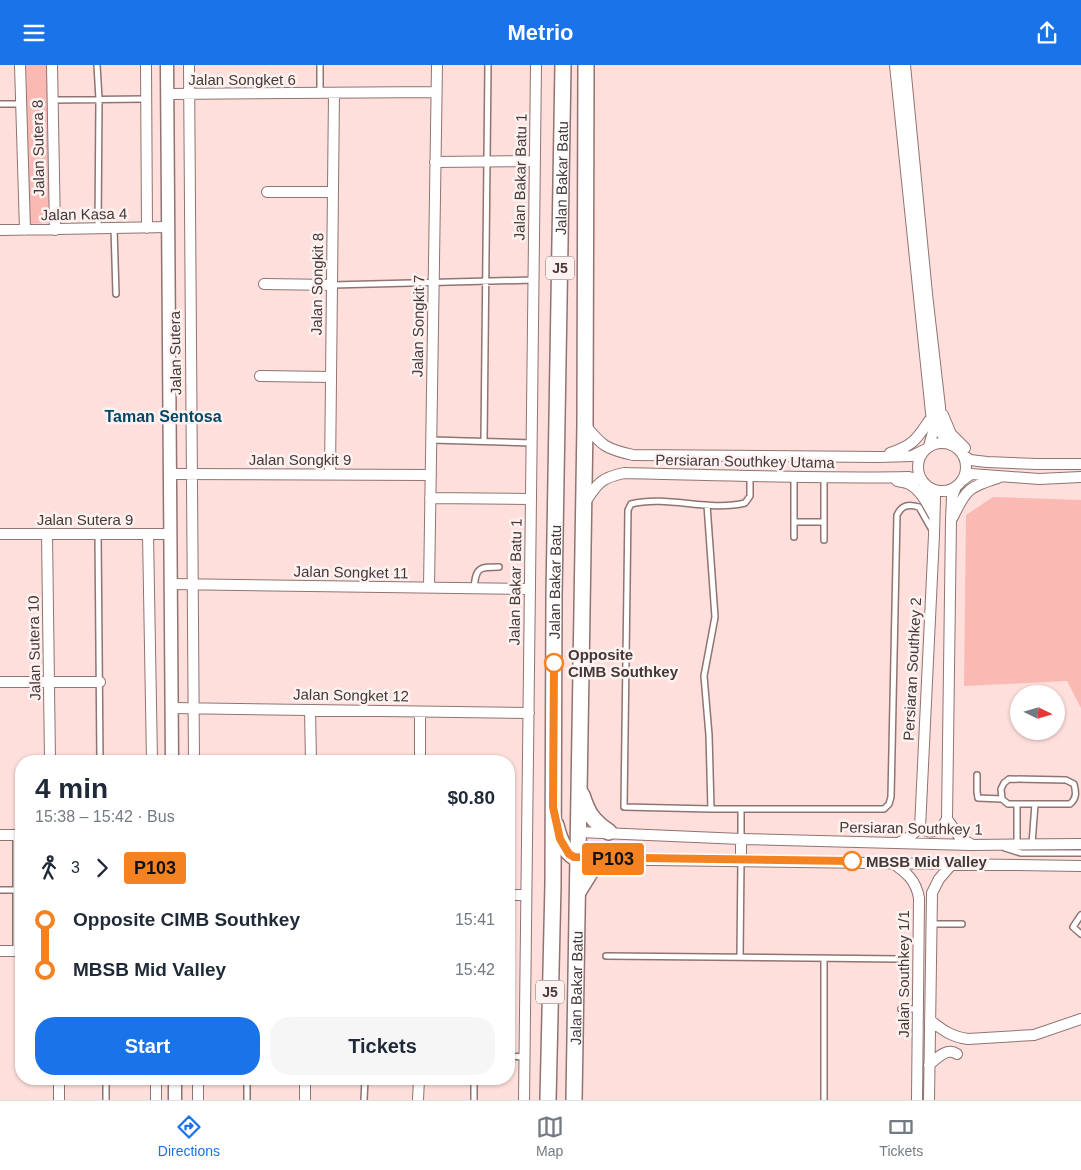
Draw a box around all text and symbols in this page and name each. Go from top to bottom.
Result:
icon: menu [20,19,48,47]
icon: share [1033,19,1061,47]
text: Metrio [508,20,574,45]
street label: Jalan Songket 6 [188,71,296,88]
street label: Jalan Sutera 8 [29,99,47,197]
street label: Jalan Bakar Batu 1 [510,113,530,241]
street label: Jalan Bakar Batu [552,121,571,235]
street label: Jalan Kasa 4 [40,205,128,223]
street label: Jalan Songkit 8 [308,233,326,335]
road number: J5 [546,257,574,279]
street label: Jalan Songkit 7 [409,275,427,377]
street label: Jalan Sutera [166,310,184,395]
district label: Taman Sentosa [104,408,222,425]
street label: Jalan Songkit 9 [249,451,351,468]
street label: Persiaran Southkey Utama [655,451,835,471]
street label: Jalan Sutera 9 [37,511,133,528]
street label: Jalan Bakar Batu 1 [505,518,525,646]
street label: Jalan Bakar Batu [545,525,564,639]
street label: Jalan Songket 11 [293,562,409,582]
street label: Jalan Sutera 10 [25,595,43,701]
street label: Persiaran Southkey 2 [900,597,924,741]
place label: Opposite CIMB Southkey [568,646,679,680]
marker: Opposite CIMB Southkey [544,653,564,673]
street label: Jalan Songket 12 [293,685,409,705]
north arrow [1010,685,1065,740]
map controls [1010,685,1065,740]
text: 4 min [35,773,108,804]
text: $0.80 [447,787,495,808]
text: 15:38 – 15:42 · Bus [35,808,175,825]
street label: Persiaran Southkey 1 [839,818,983,838]
line badge: P103 [578,843,648,875]
text: P103 [592,849,634,869]
marker: MBSB Mid Valley [842,851,862,871]
place label: MBSB Mid Valley [866,853,988,870]
icon: walk [35,854,63,882]
icon: forward [88,854,116,882]
text: P103 [134,858,176,878]
text: 3 [71,859,80,876]
text: Opposite CIMB Southkey [73,909,300,930]
street label: Jalan Southkey 1/1 [895,910,912,1038]
text: 15:41 [455,911,495,928]
street label: Jalan Bakar Batu [566,931,585,1045]
text: MBSB Mid Valley [73,959,226,980]
text: 15:42 [455,961,495,978]
road number: J5 [536,981,564,1004]
button: Start [35,1017,260,1075]
button: Tickets [270,1017,495,1075]
tab: Directions [158,1113,220,1159]
tab: Map [536,1113,564,1159]
tab: Tickets [879,1113,923,1159]

